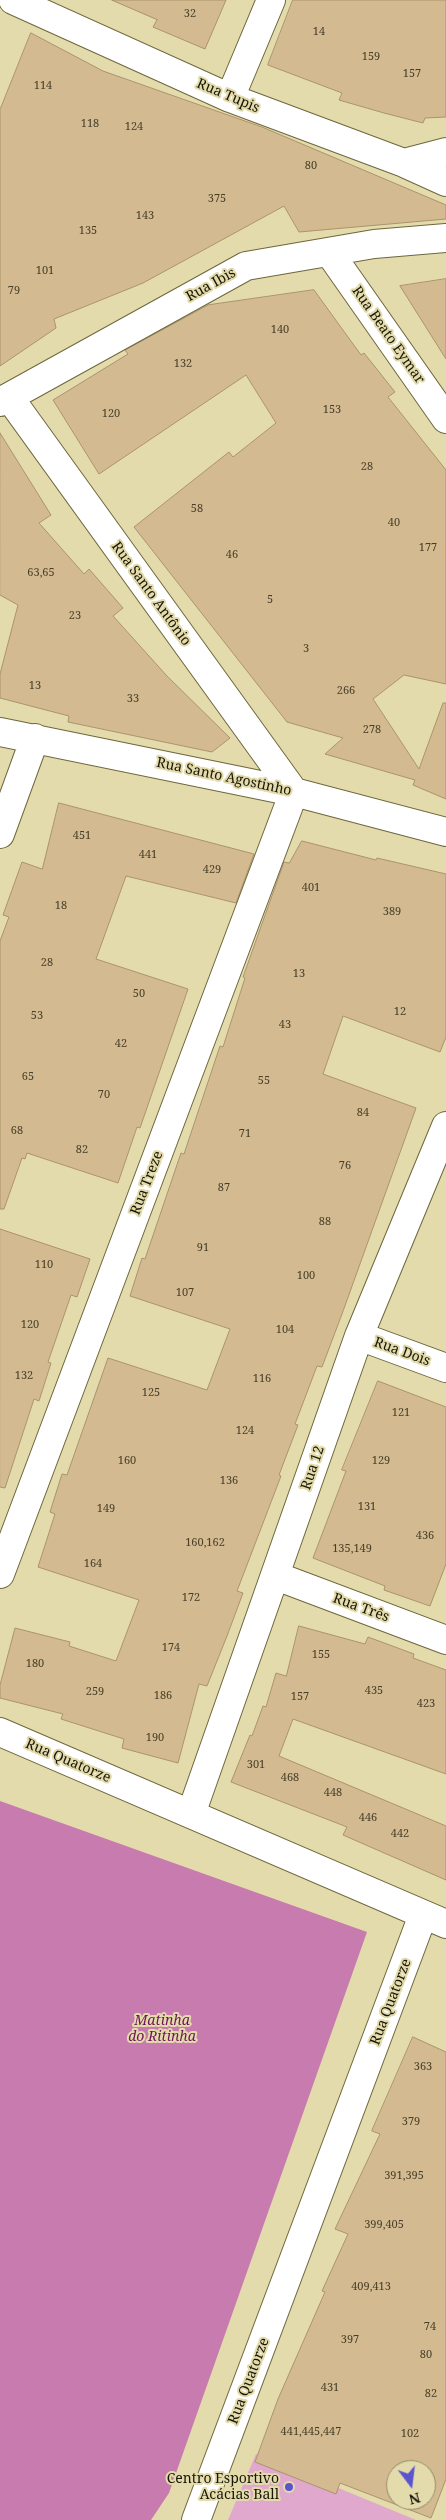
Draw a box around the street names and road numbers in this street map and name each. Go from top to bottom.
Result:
street label: Rua Tupis [194,75,262,117]
street label: Rua Ibis [183,265,239,305]
street label: Rua Beato Eymar [348,283,428,387]
street label: Rua Santo Antônio [108,539,194,649]
street label: Rua Santo Agostinho [155,754,293,800]
street label: Rua Treze [127,1149,167,1217]
street label: Rua Dois [372,1334,432,1370]
street label: Rua 12 [298,1444,328,1492]
street label: Rua Três [331,1590,391,1626]
street label: Rua Quatorze [23,1735,113,1787]
street label: Rua Quatorze [367,1957,415,2047]
street label: Rua Quatorze [225,2336,273,2426]

